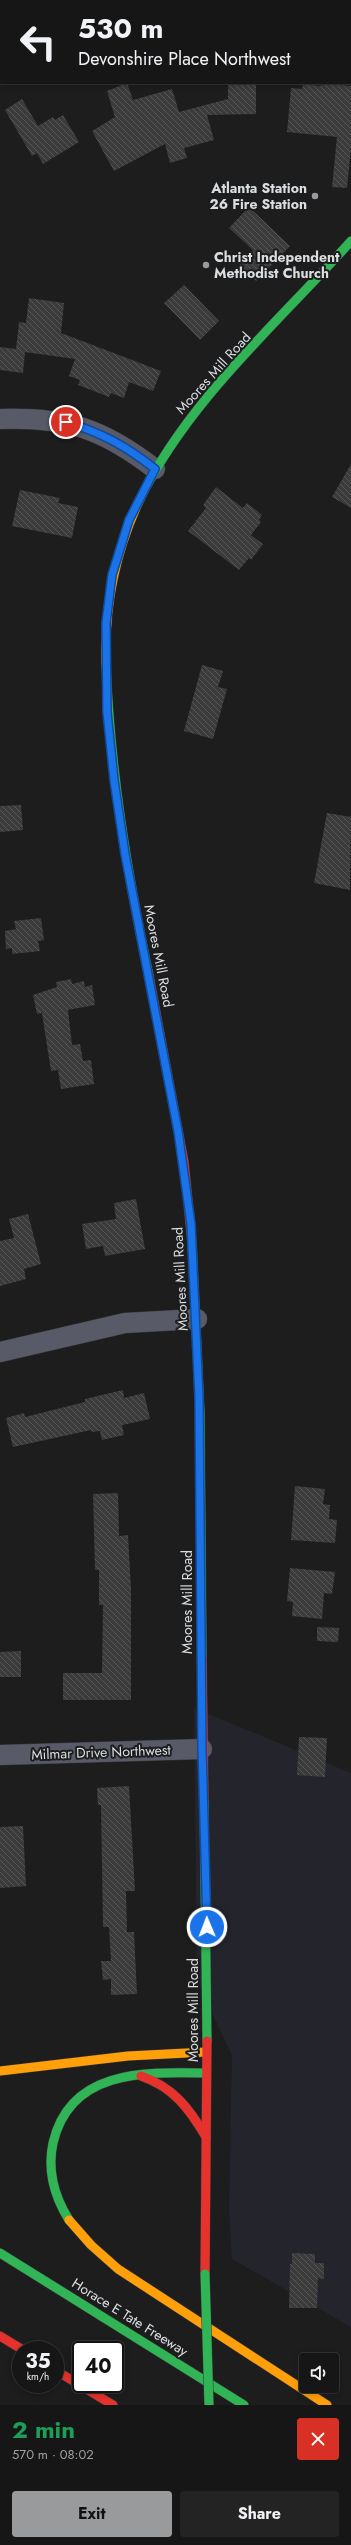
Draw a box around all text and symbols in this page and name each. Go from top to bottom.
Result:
text: 530 m [78,8,163,49]
icon: left [12,16,64,68]
text: Devonshire Place Northwest [78,46,291,72]
place label: Atlanta Station 26 Fire Station [210,178,307,214]
marker: Atlanta Station 26 Fire Station [310,191,320,201]
place label: Christ Independent Methodist Church [214,247,340,283]
marker: Christ Independent Methodist Church [201,260,211,270]
street label: Moores Mill Road [171,328,255,418]
pin [49,405,83,439]
icon: arrive [55,411,77,433]
street label: Moores Mill Road [139,903,179,1009]
street label: Moores Mill Road [167,1227,193,1331]
street label: Moores Mill Road [177,1550,197,1654]
street label: Milmar Drive Northwest [31,1740,172,1764]
position arrow [186,1906,228,1948]
street label: Moores Mill Road [183,1958,203,2062]
street label: Horace E Tate Freeway [68,2273,193,2361]
speed limit sign: 40 [72,2341,124,2393]
text: 35 [25,2347,51,2376]
map controls [299,2353,339,2393]
button: sound [299,2353,339,2393]
text: km/h [27,2369,49,2384]
text: 2 min [12,2412,75,2447]
button: close [297,2418,339,2460]
text: 570 m · 08:02 [12,2445,94,2464]
button: Exit [12,2491,172,2537]
button: Share [180,2491,339,2537]

